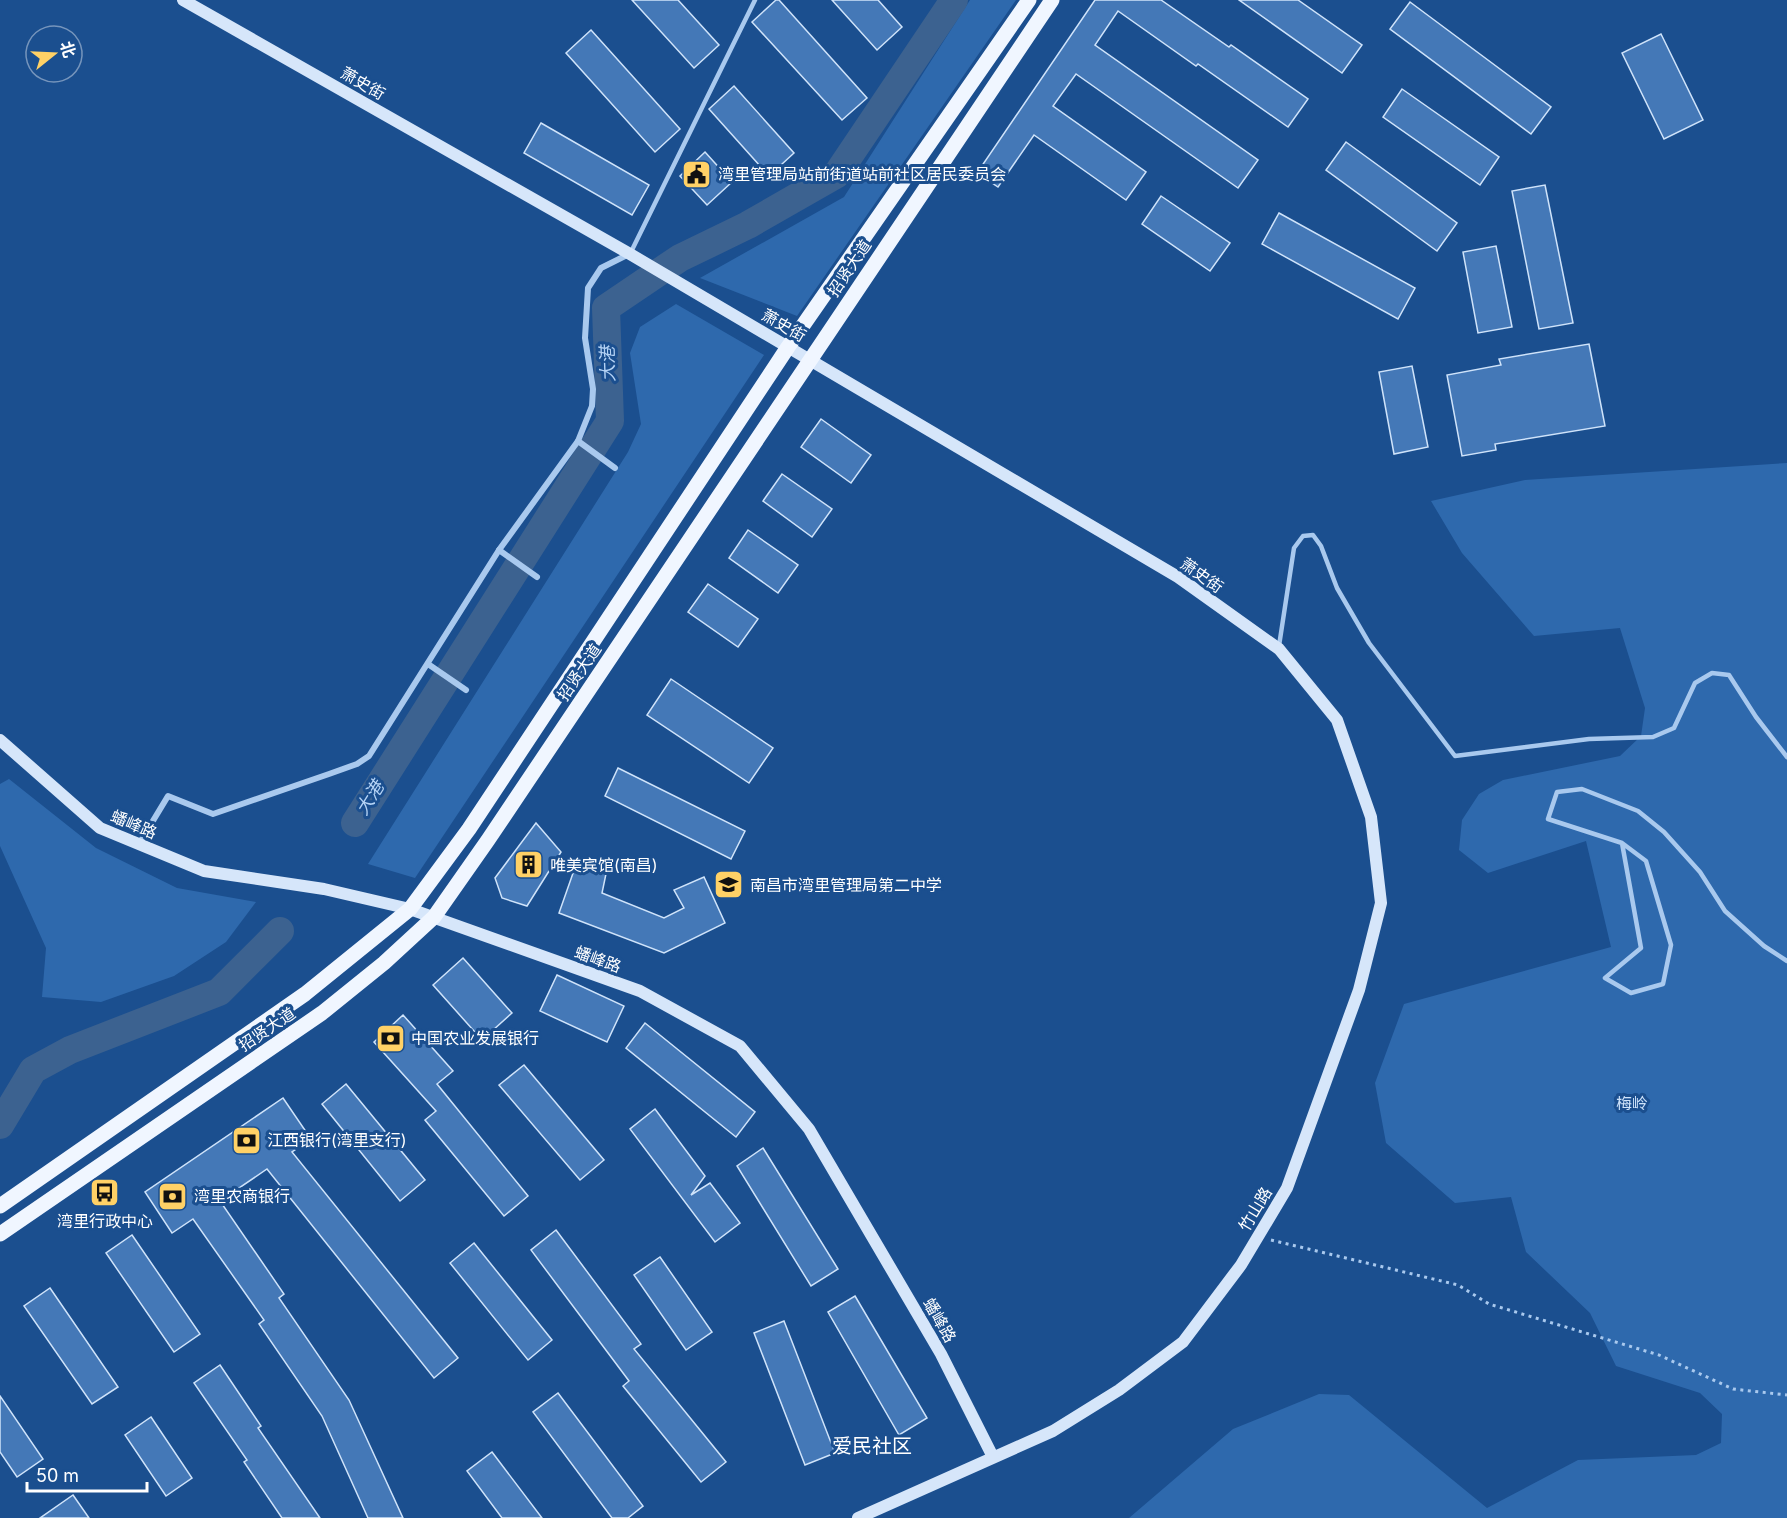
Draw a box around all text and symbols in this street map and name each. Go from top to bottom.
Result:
north arrow [24,24,84,84]
text: 北 [56,39,80,60]
street label: 萧史街 [337,62,389,104]
public building icon: 湾里管理局站前街道站前社区居民委员会 [681,158,713,190]
place label: 湾里管理局站前街道站前社区居民委员会 [718,164,1006,184]
street label: 招贤大道 [823,236,875,300]
street label: 萧史街 [758,304,810,346]
water label: 大港 [596,343,619,382]
street label: 萧史街 [1177,553,1227,597]
street label: 招贤大道 [553,640,605,704]
water label: 大港 [351,774,390,819]
street label: 蟠峰路 [108,805,160,843]
building icon: 唯美宾馆(南昌) [513,849,545,881]
place label: 唯美宾馆(南昌) [550,855,658,875]
school or university icon: 南昌市湾里管理局第二中学 [713,869,745,901]
place label: 南昌市湾里管理局第二中学 [750,875,942,895]
street label: 蟠峰路 [572,941,624,977]
street label: 招贤大道 [235,1003,299,1055]
bank icon: 中国农业发展银行 [374,1022,406,1054]
place label: 中国农业发展银行 [411,1028,539,1048]
park label: 梅岭 [1616,1093,1648,1113]
bank icon: 江西银行(湾里支行) [230,1124,262,1156]
place label: 江西银行(湾里支行) [267,1130,407,1150]
bus stop icon: 湾里行政中心 [89,1177,121,1209]
bank icon: 湾里农商银行 [157,1180,189,1212]
street label: 竹山路 [1234,1183,1276,1235]
place label: 湾里农商银行 [194,1186,290,1206]
place label: 湾里行政中心 [57,1211,153,1231]
street label: 蟠峰路 [919,1294,961,1346]
district label: 爱民社区 [832,1434,912,1458]
scale bar [27,1455,147,1493]
text: 50 m [36,1465,79,1486]

